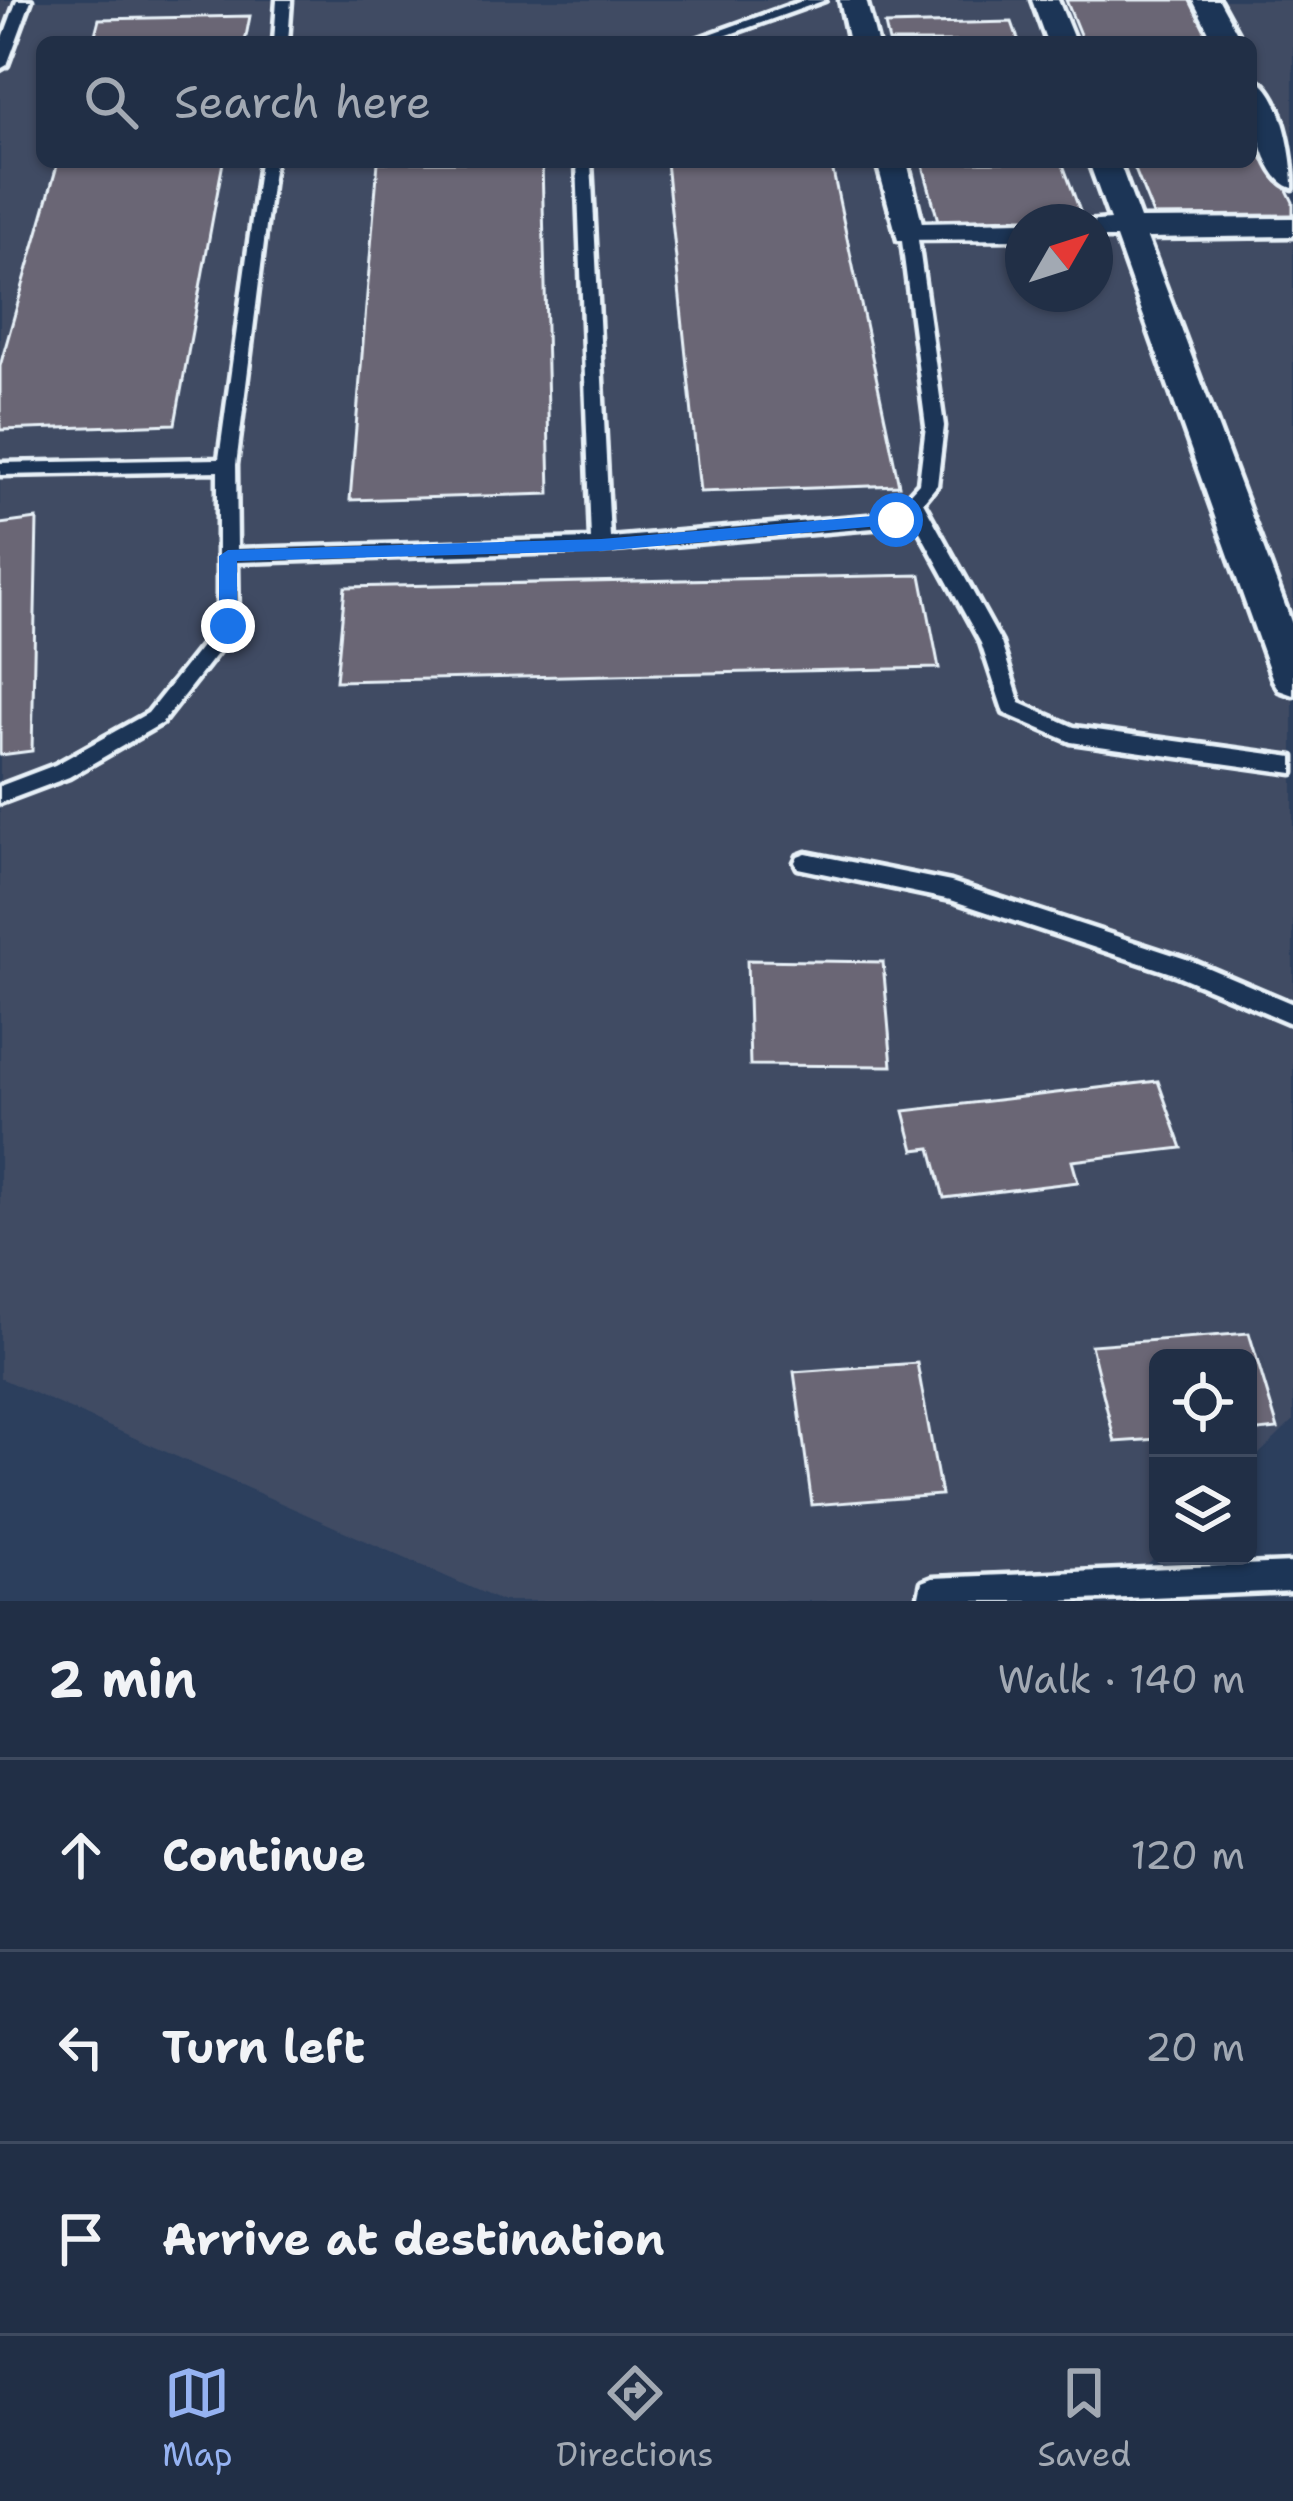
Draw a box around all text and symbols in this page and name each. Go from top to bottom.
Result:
search box [36,36,1257,168]
icon: search [78,69,144,135]
text: Search here [174,72,431,132]
north arrow [1005,204,1113,312]
route start [869,493,923,547]
route end [201,599,255,653]
map controls [1149,1349,1257,1565]
button: locate [1149,1349,1257,1457]
button: layers [1149,1457,1257,1565]
text: 2 min [48,1645,197,1713]
text: Walk · 140 m [997,1653,1245,1705]
icon: ahead [48,1822,114,1888]
text: Continue [162,1825,366,1885]
text: 120 m [1130,1829,1245,1881]
icon: left [48,2014,114,2080]
text: Turn left [162,2017,365,2077]
text: 20 m [1145,2021,1245,2073]
icon: arrive [48,2206,114,2272]
text: Arrive at destination [162,2209,665,2269]
tab: Map [162,2360,233,2477]
tab: Directions [556,2360,714,2477]
tab: Saved [1037,2360,1131,2477]

